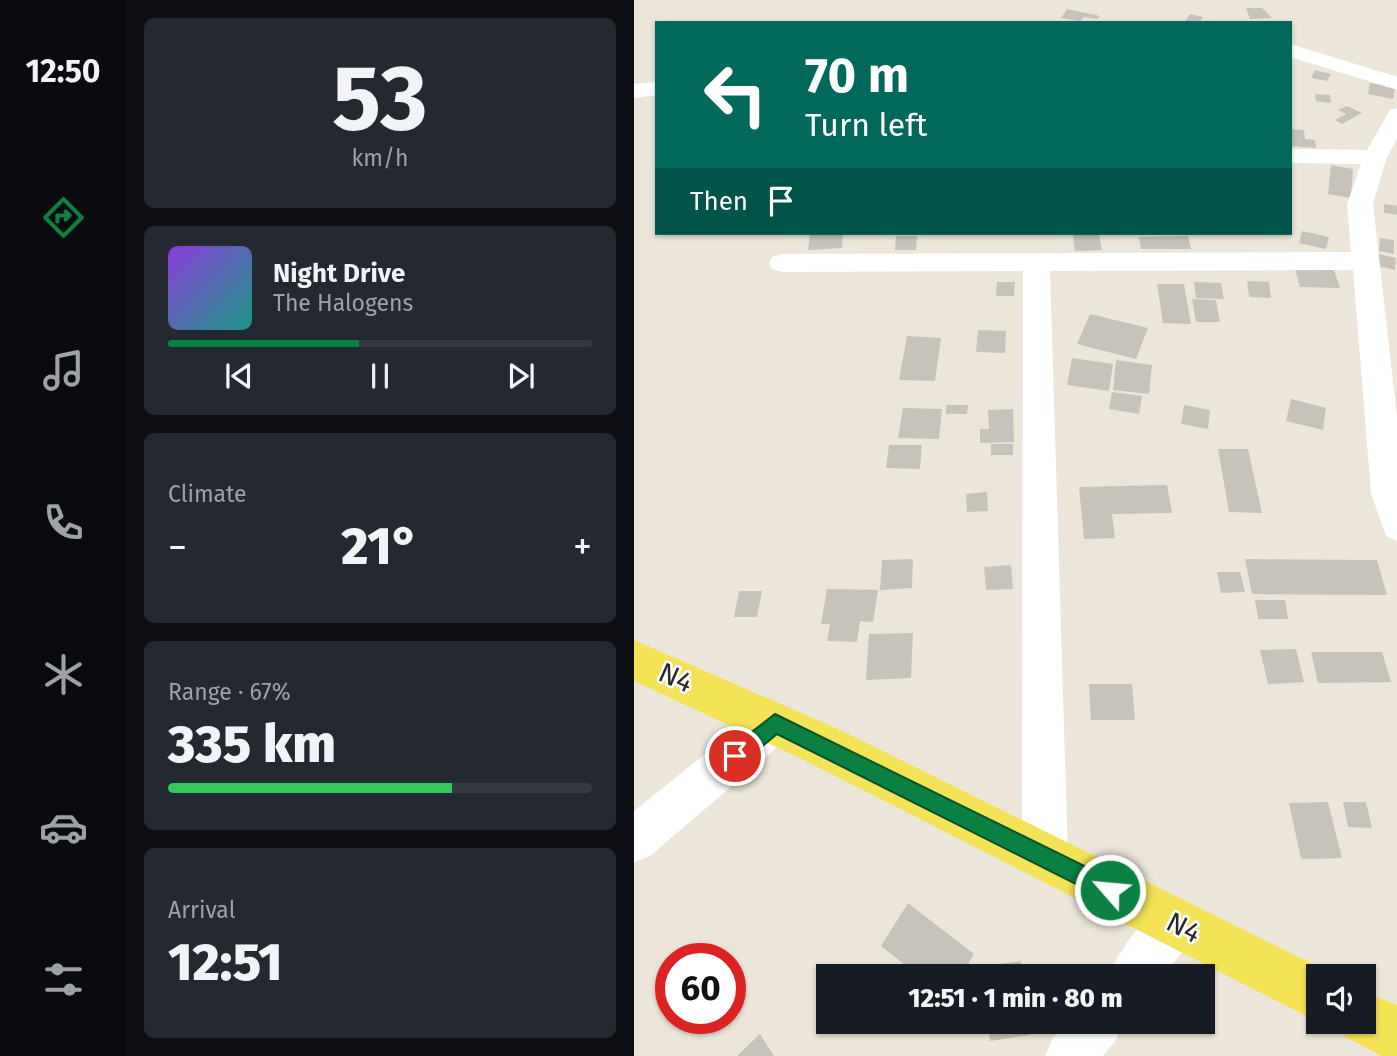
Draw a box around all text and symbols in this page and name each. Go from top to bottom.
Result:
text: 53 [332,44,428,153]
text: 70 m [805,46,909,105]
icon: left [690,49,781,140]
text: 12:50 [25,52,101,90]
text: Turn left [805,106,927,144]
text: km/h [352,144,408,172]
icon: arrive [762,182,800,220]
text: Then [690,186,748,217]
icon: directions [39,193,88,242]
text: Night Drive [273,258,405,289]
text: The Halogens [273,289,413,317]
icon: music [39,346,88,395]
icon: previous [220,357,258,395]
icon: pause [361,357,399,395]
icon: next [502,357,540,395]
text: Climate [168,480,247,508]
icon: phone [39,498,88,547]
text: 21° [341,515,419,578]
text: − [168,524,187,570]
text: + [573,524,592,570]
icon: climate [39,650,88,699]
street label: N4 [654,655,698,699]
text: Range · 67% [168,678,291,706]
text: 335 km [168,713,336,776]
pin [705,726,765,786]
icon: arrive [716,737,754,775]
icon: car [39,803,88,852]
position arrow [1073,853,1147,927]
text: Arrival [168,896,235,924]
street label: N4 [1161,905,1207,950]
text: 12:51 [168,931,283,994]
speed limit sign: 60 [655,943,746,1034]
icon: filters [39,955,88,1004]
map controls [1306,964,1376,1034]
button: sound [1306,964,1376,1034]
text: 12:51 · 1 min · 80 m [908,983,1123,1014]

